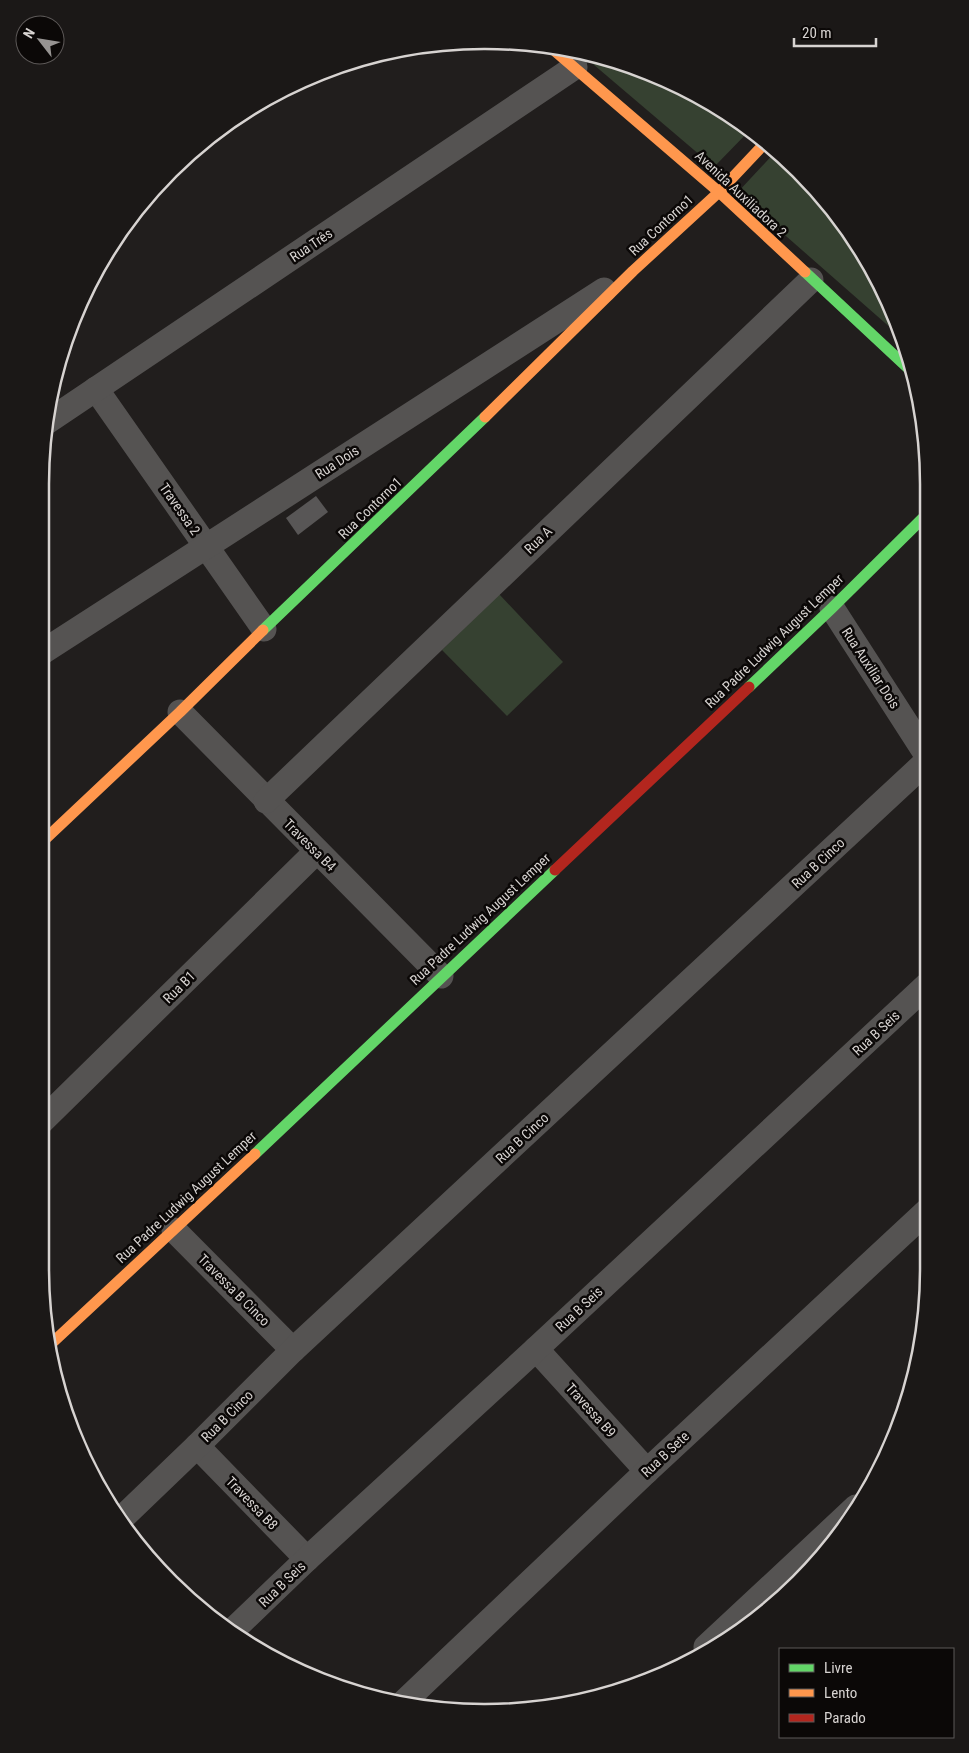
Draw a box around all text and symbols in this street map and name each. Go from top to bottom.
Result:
north arrow [15,15,65,65]
scale bar [794,15,876,47]
text: 20 m [802,24,832,42]
text: N [20,26,38,41]
street label: Avenida Auxiliadora 2 [692,148,790,241]
street label: Rua Contorno1 [626,191,696,259]
street label: Rua Três [287,225,335,265]
street label: Rua Dois [312,442,362,482]
street label: Rua Contorno1 [335,474,405,542]
street label: Travessa 2 [156,480,204,538]
street label: Rua A [521,523,555,557]
street label: Rua Padre Ludwig August Lemper [702,571,846,711]
street label: Rua Auxiliar Dois [839,624,903,712]
street label: Travessa B4 [281,816,339,874]
street label: Rua B Cinco [788,835,848,891]
street label: Rua Padre Ludwig August Lemper [407,850,553,988]
street label: Rua B1 [160,968,198,1006]
street label: Rua B Seis [849,1007,903,1059]
street label: Rua B Cinco [492,1110,552,1166]
street label: Rua Padre Ludwig August Lemper [113,1128,259,1266]
street label: Travessa B Cinco [195,1251,273,1329]
street label: Rua B Seis [552,1283,606,1335]
street label: Travessa B9 [563,1380,619,1440]
street label: Rua B Cinco [198,1387,256,1445]
street label: Rua B Sete [638,1428,693,1480]
street label: Travessa B8 [223,1473,281,1533]
street label: Rua B Seis [255,1558,309,1610]
legend [779,1648,954,1738]
text: Livre [824,1659,852,1677]
text: Lento [824,1684,857,1702]
text: Parado [824,1709,866,1727]

